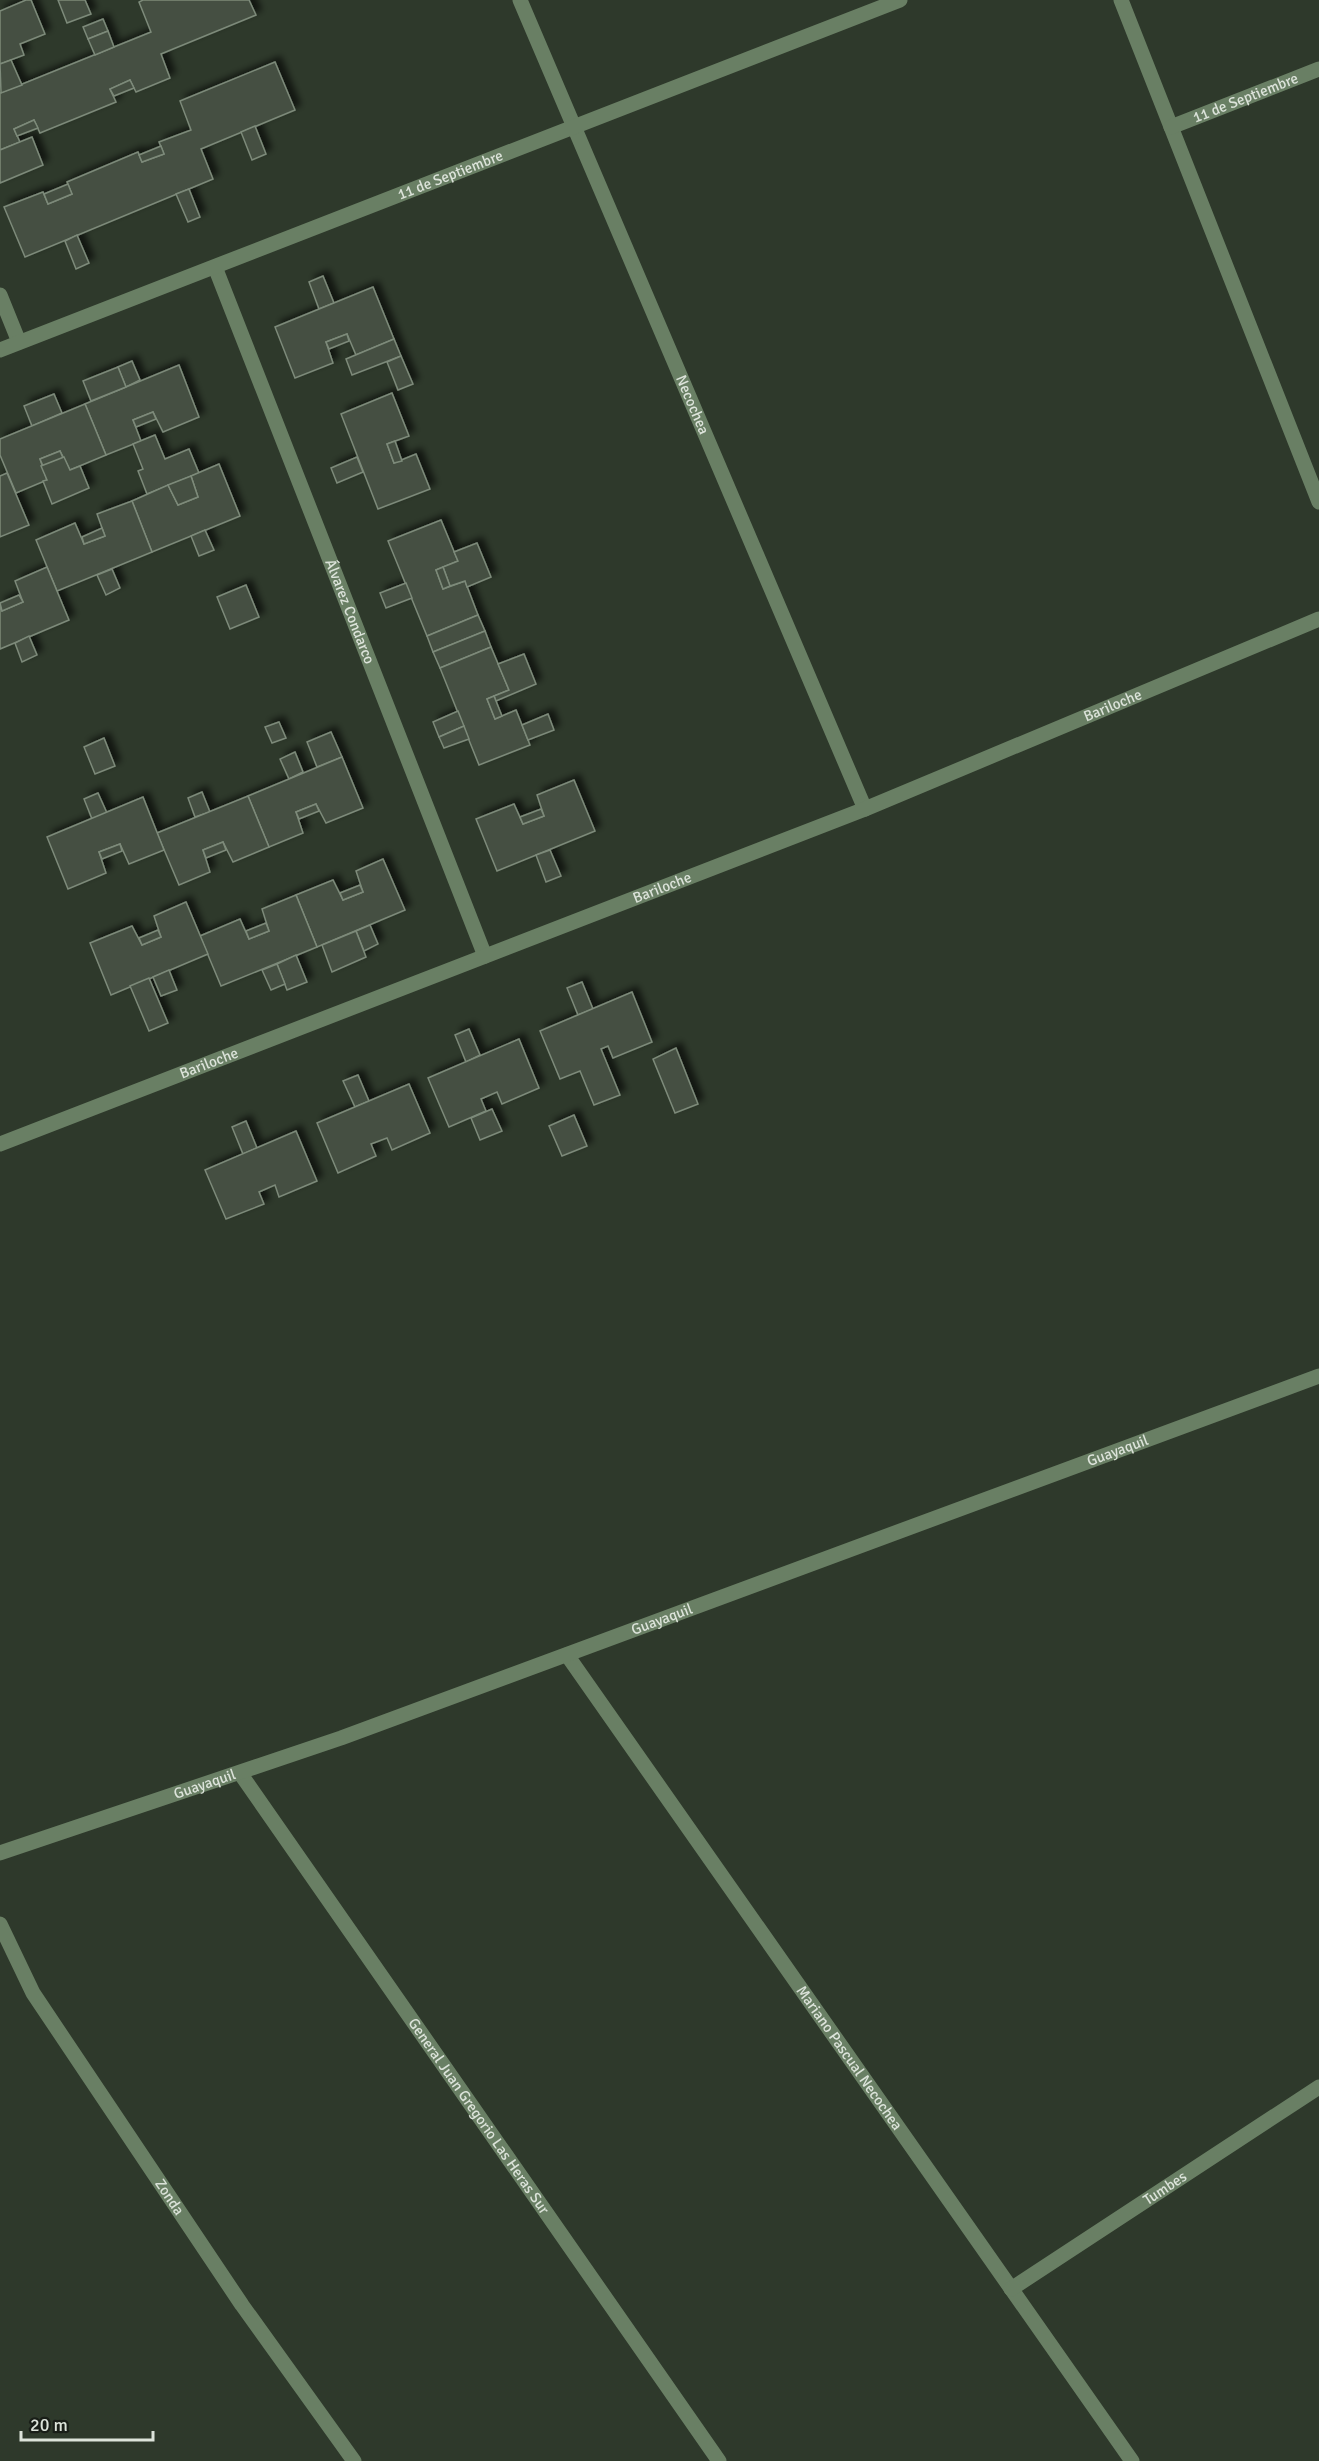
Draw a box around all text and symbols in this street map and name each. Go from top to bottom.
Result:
street label: 11 de Septiembre [1190,69,1301,127]
street label: 11 de Septiembre [395,146,505,204]
street label: Necochea [672,372,713,437]
street label: Álvarez Condarco [321,556,379,667]
street label: Bariloche [1081,685,1144,726]
street label: Bariloche [630,868,694,907]
street label: Bariloche [177,1044,241,1083]
street label: Guayaquil [1084,1431,1151,1470]
street label: Guayaquil [629,1600,695,1639]
street label: Guayaquil [171,1765,238,1803]
street label: Mariano Pascual Necochea [793,1982,906,2134]
street label: General Juan Gregorio Las Heras Sur [404,2015,554,2218]
street label: Tumbes [1140,2167,1190,2209]
street label: Zonda [151,2176,188,2218]
scale bar [21,2404,153,2442]
text: 20 m [30,2414,68,2436]

